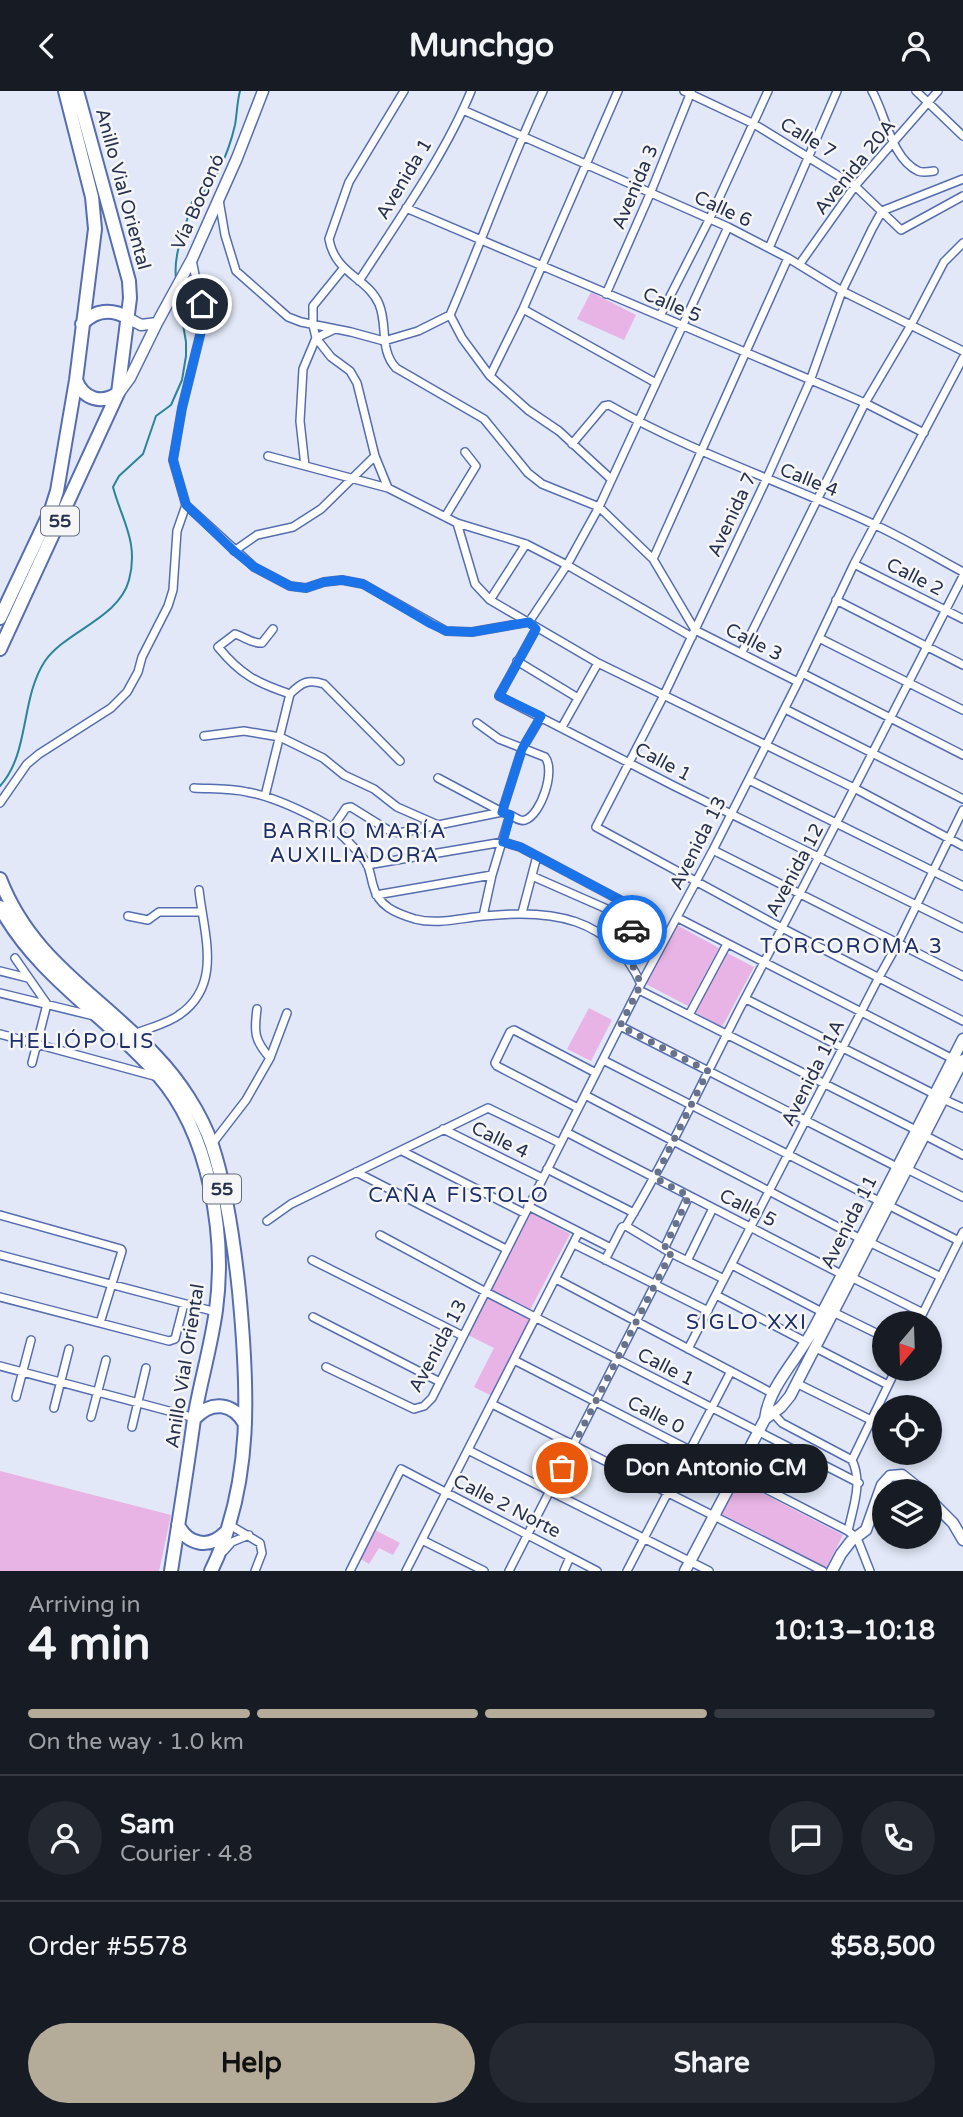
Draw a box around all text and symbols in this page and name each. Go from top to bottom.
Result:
icon: back [28,27,66,65]
text: Munchgo [409,27,554,65]
icon: person [897,27,935,65]
street label: Anillo Vial Oriental [91,106,155,272]
street label: Calle 7 [776,113,840,163]
street label: Avenida 20A [810,115,900,219]
street label: Avenida 1 [371,135,437,223]
street label: Avenida 3 [607,141,663,233]
street label: Vía Boconó [167,151,229,253]
street label: Calle 6 [691,186,755,232]
pin [172,274,232,334]
street label: Calle 5 [640,283,704,327]
icon: home [183,285,221,323]
street label: Calle 4 [777,458,841,502]
street label: Avenida 7 [703,470,761,560]
road number: 55 [41,507,79,535]
street label: Calle 2 [883,553,947,601]
street label: Calle 3 [722,618,786,666]
street label: Calle 1 [631,738,695,786]
street label: Avenida 13 [665,793,731,893]
district label: BARRIO MARÍA AUXILIADORA [262,819,448,868]
street label: Avenida 12 [761,820,829,920]
courier [597,895,667,965]
icon: car [613,911,651,949]
district label: TORCOROMA 3 [760,934,944,959]
street label: Avenida 11A [777,1016,849,1130]
district label: HELIÓPOLIS [9,1029,155,1054]
street label: Calle 4 [468,1117,532,1163]
street label: Avenida 11 [816,1172,882,1272]
road number: 55 [203,1175,241,1203]
district label: CAÑA FISTOLO [368,1183,550,1208]
street label: Calle 5 [716,1184,780,1232]
street label: Anillo Vial Oriental [161,1282,209,1450]
street label: Avenida 13 [404,1296,472,1396]
district label: SIGLO XXI [686,1310,808,1335]
north arrow [872,1311,942,1381]
map controls [872,1311,942,1549]
street label: Calle 1 [634,1343,698,1391]
street label: Calle 0 [624,1391,688,1439]
button: locate [872,1395,942,1465]
pin [532,1438,592,1498]
callout: Don Antonio CM [604,1443,828,1493]
icon: bag [543,1449,581,1487]
text: Don Antonio CM [625,1454,807,1482]
street label: Calle 2 Norte [450,1469,564,1543]
button: layers [872,1479,942,1549]
text: Arriving in [28,1591,141,1619]
text: 10:13–10:18 [773,1615,935,1646]
text: 4 min [28,1617,151,1672]
text: On the way · 1.0 km [28,1728,244,1756]
button: person [28,1801,102,1875]
button: chat [769,1801,843,1875]
button: phone [861,1801,935,1875]
text: Sam [120,1809,175,1840]
text: Courier · 4.8 [120,1840,253,1868]
text: Order #5578 [28,1931,188,1962]
text: $58,500 [831,1931,935,1962]
button: Help [28,2023,475,2103]
button: Share [489,2023,935,2103]

